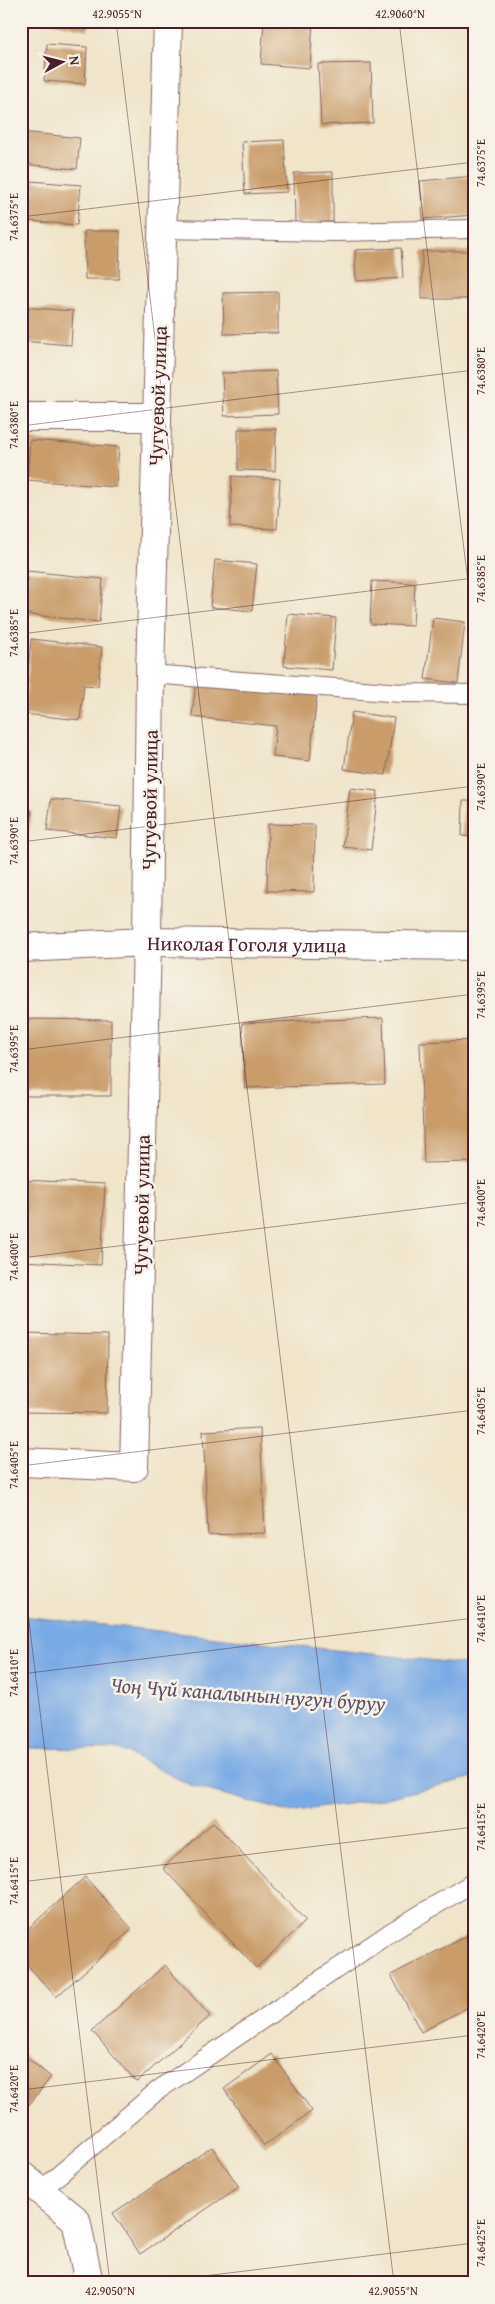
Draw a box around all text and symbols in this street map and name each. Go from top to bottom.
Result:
text: 42.9055°N [92,5,142,22]
text: 42.9060°N [375,5,425,22]
north arrow [38,38,88,88]
text: N [64,55,85,67]
text: 74.6375°E [472,139,489,187]
text: 74.6375°E [5,193,22,241]
street label: Чугуевой улица [140,325,174,467]
text: 74.6380°E [472,347,489,395]
text: 74.6380°E [5,401,22,449]
text: 74.6385°E [472,555,489,603]
text: 74.6385°E [5,609,22,657]
street label: Чугуевой улица [133,729,165,871]
text: 74.6390°E [472,763,489,811]
text: 74.6390°E [5,817,22,865]
street label: Николая Гоголя улица [147,928,347,959]
text: 74.6395°E [472,971,489,1019]
text: 74.6395°E [5,1025,22,1073]
street label: Чугуевой улица [125,1134,157,1276]
text: 74.6400°E [472,1179,489,1227]
text: 74.6400°E [5,1233,22,1281]
text: 74.6405°E [472,1387,489,1435]
text: 74.6405°E [5,1441,22,1489]
text: 74.6410°E [472,1595,489,1643]
text: 74.6410°E [5,1649,22,1697]
water label: Чоң Чүй каналынын нугун буруу [109,1669,387,1719]
text: 74.6415°E [472,1803,489,1851]
text: 74.6415°E [5,1857,22,1905]
text: 74.6420°E [472,2011,489,2059]
text: 74.6420°E [5,2065,22,2113]
text: 74.6425°E [472,2219,489,2267]
text: 42.9050°N [85,2282,135,2299]
text: 42.9055°N [368,2282,418,2299]

